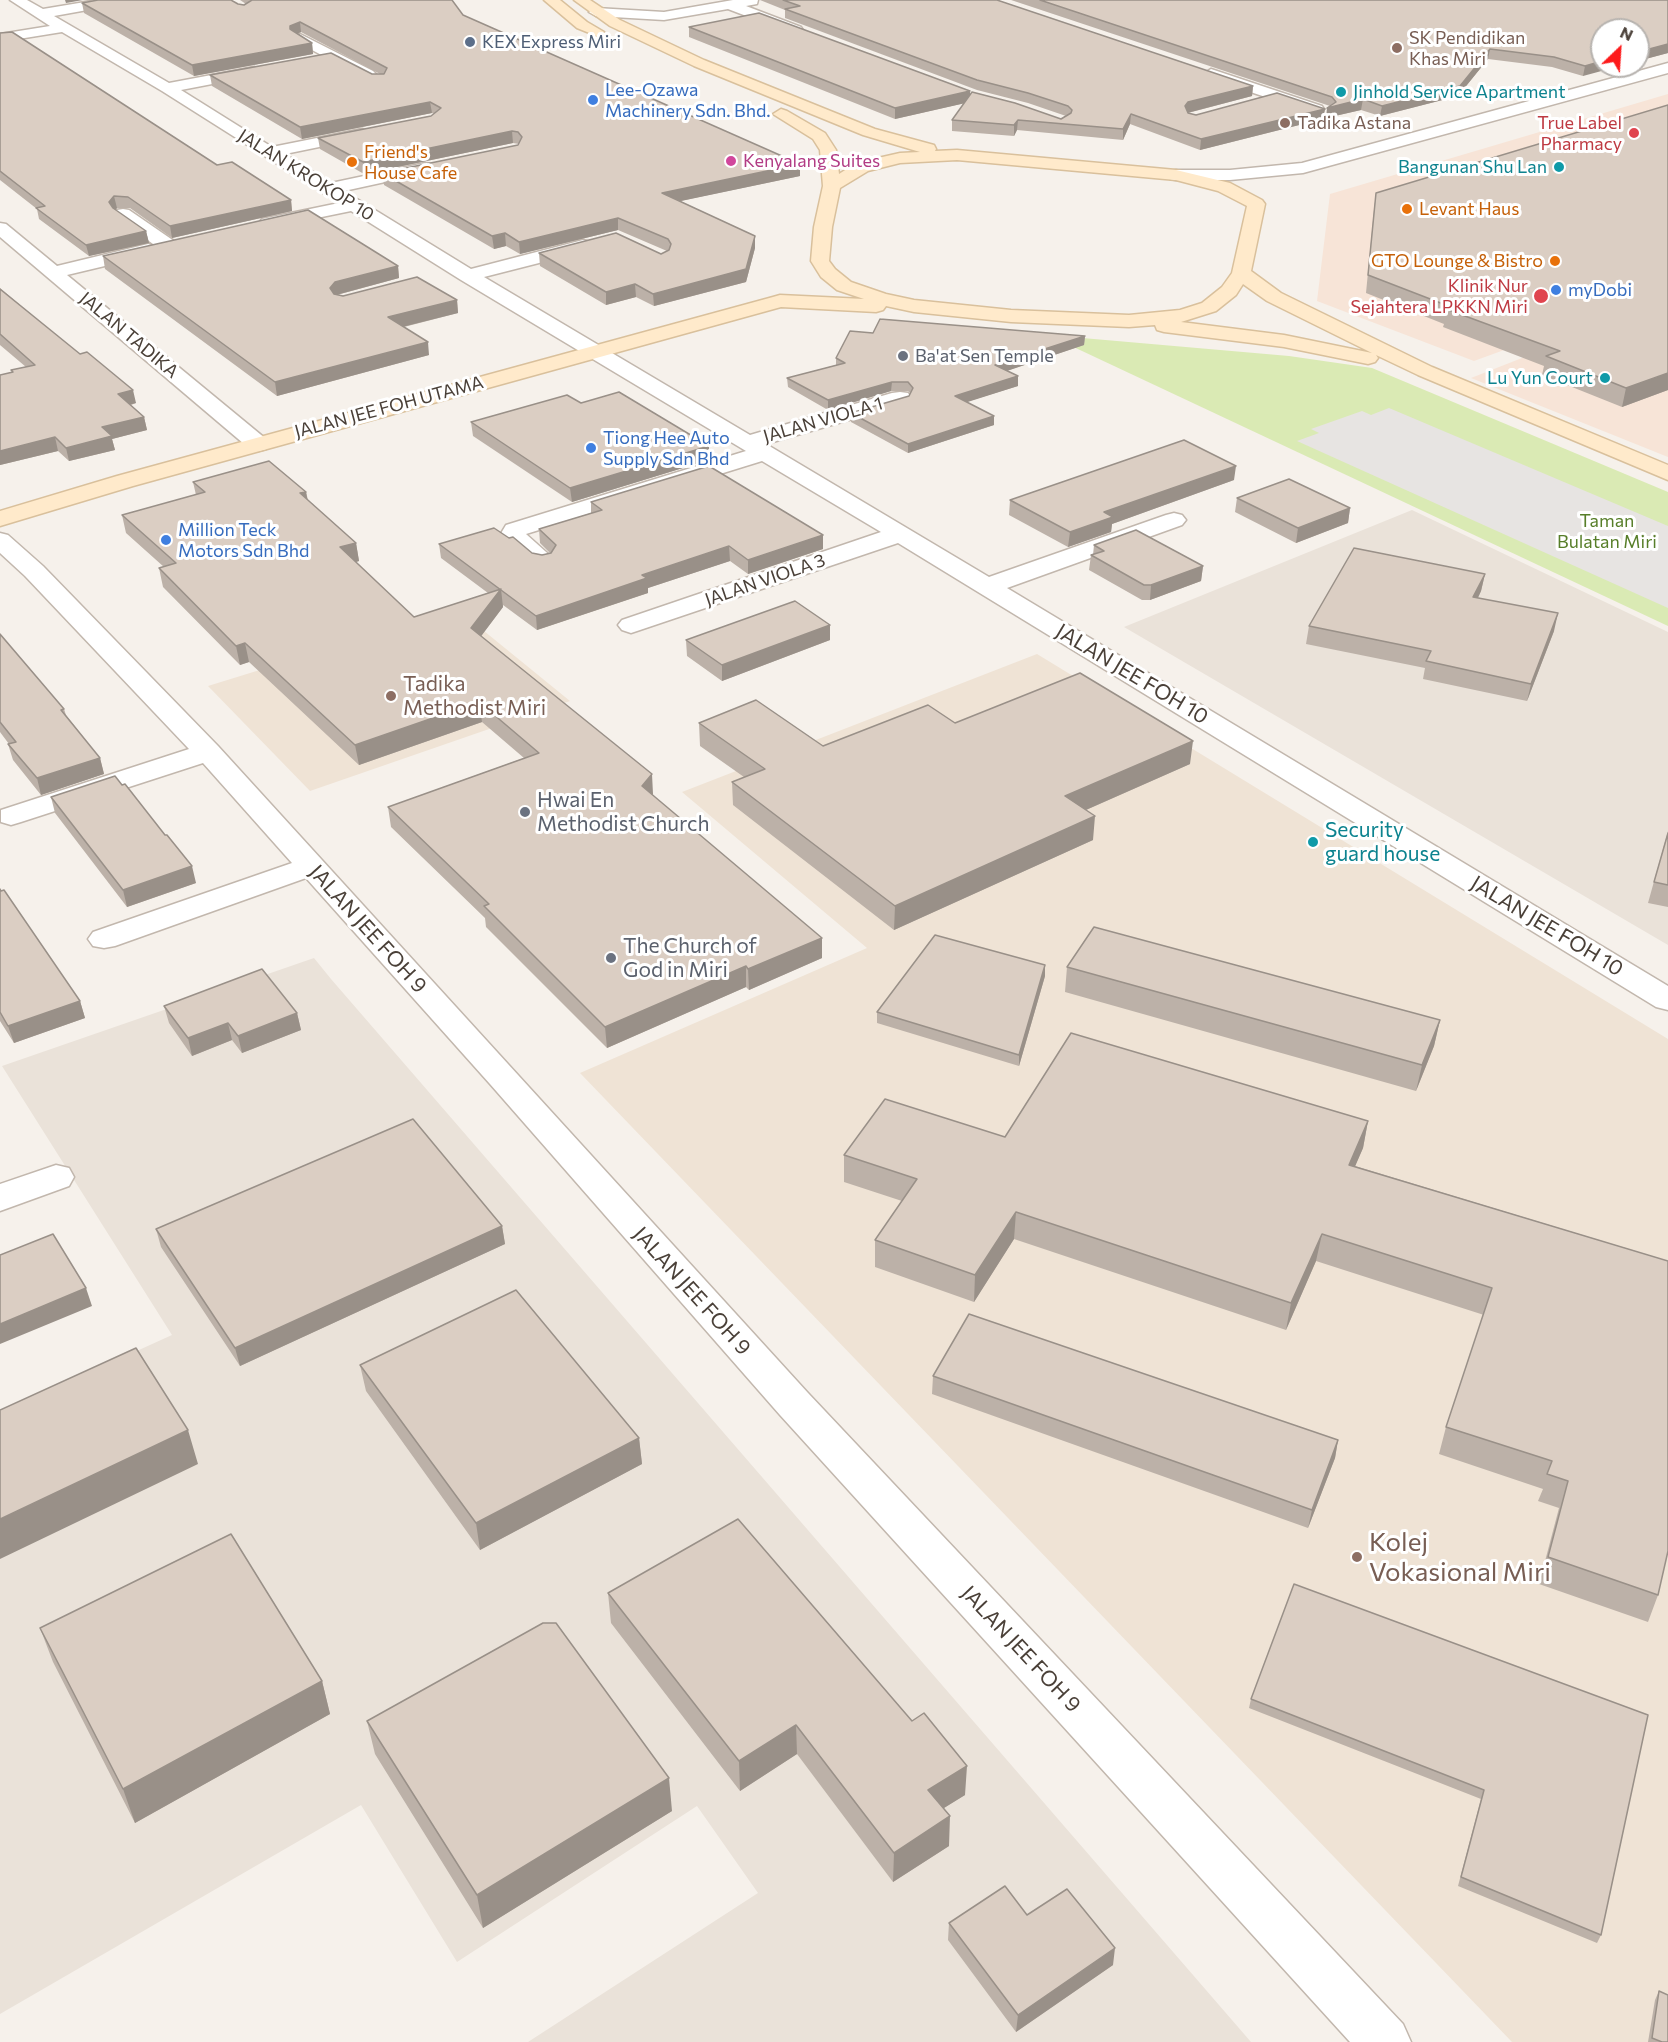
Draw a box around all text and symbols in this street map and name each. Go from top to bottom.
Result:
north arrow [1590,18,1650,78]
text: N [1618,22,1636,44]
place label: SK Pendidikan Khas Miri [1409,27,1525,70]
place label: KEX Express Miri [482,31,621,53]
marker: KEX Express Miri [463,35,477,49]
marker: SK Pendidikan Khas Miri [1390,41,1404,55]
place label: Lee-Ozawa Machinery Sdn. Bhd. [605,79,771,122]
place label: Jinhold Service Apartment [1353,81,1566,103]
marker: Jinhold Service Apartment [1334,85,1348,99]
marker: Lee-Ozawa Machinery Sdn. Bhd. [586,93,600,107]
place label: Tadika Astana [1297,112,1411,134]
place label: True Label Pharmacy [1537,112,1622,154]
marker: Tadika Astana [1278,116,1292,130]
street label: JALAN KROKOP 10 [234,124,378,226]
marker: True Label Pharmacy [1627,126,1641,140]
place label: Friend's House Cafe [364,141,457,184]
place label: Kenyalang Suites [743,150,880,172]
marker: Kenyalang Suites [724,154,738,168]
marker: Friend's House Cafe [345,155,359,169]
place label: Bangunan Shu Lan [1398,156,1547,178]
marker: Bangunan Shu Lan [1552,160,1566,174]
place label: Levant Haus [1419,198,1519,220]
marker: Levant Haus [1400,202,1414,216]
place label: GTO Lounge & Bistro [1371,250,1543,272]
marker: GTO Lounge & Bistro [1548,254,1562,268]
place label: Klinik Nur Sejahtera LPKKN Miri [1351,275,1528,318]
place label: myDobi [1568,279,1632,301]
marker: myDobi [1549,283,1563,297]
street label: JALAN TADIKA [75,287,183,383]
marker: Klinik Nur Sejahtera LPKKN Miri [1532,287,1550,305]
place label: Ba'at Sen Temple [915,345,1054,367]
marker: Ba'at Sen Temple [896,349,910,363]
place label: Lu Yun Court [1487,367,1593,389]
street label: JALAN JEE FOH UTAMA [292,371,486,443]
marker: Lu Yun Court [1598,371,1612,385]
street label: JALAN VIOLA 1 [761,393,885,447]
place label: Tiong Hee Auto Supply Sdn Bhd [603,427,730,470]
marker: Tiong Hee Auto Supply Sdn Bhd [584,441,598,455]
park label: Taman Bulatan Miri [1557,510,1657,552]
place label: Million Teck Motors Sdn Bhd [178,519,309,562]
marker: Million Teck Motors Sdn Bhd [159,533,173,547]
street label: JALAN VIOLA 3 [702,549,828,611]
street label: JALAN JEE FOH 10 [1051,618,1213,730]
place label: Tadika Methodist Miri [403,671,546,721]
marker: Tadika Methodist Miri [384,689,398,703]
place label: Hwai En Methodist Church [537,787,709,837]
marker: Hwai En Methodist Church [518,805,532,819]
place label: Security guard house [1325,817,1440,867]
marker: Security guard house [1306,835,1320,849]
street label: JALAN JEE FOH 9 [304,860,432,998]
street label: JALAN JEE FOH 10 [1466,870,1628,982]
place label: The Church of God in Miri [623,933,757,983]
marker: The Church of God in Miri [604,951,618,965]
street label: JALAN JEE FOH 9 [628,1222,756,1360]
place label: Kolej Vokasional Miri [1369,1526,1551,1588]
marker: Kolej Vokasional Miri [1350,1550,1364,1564]
street label: JALAN JEE FOH 9 [956,1581,1086,1717]

